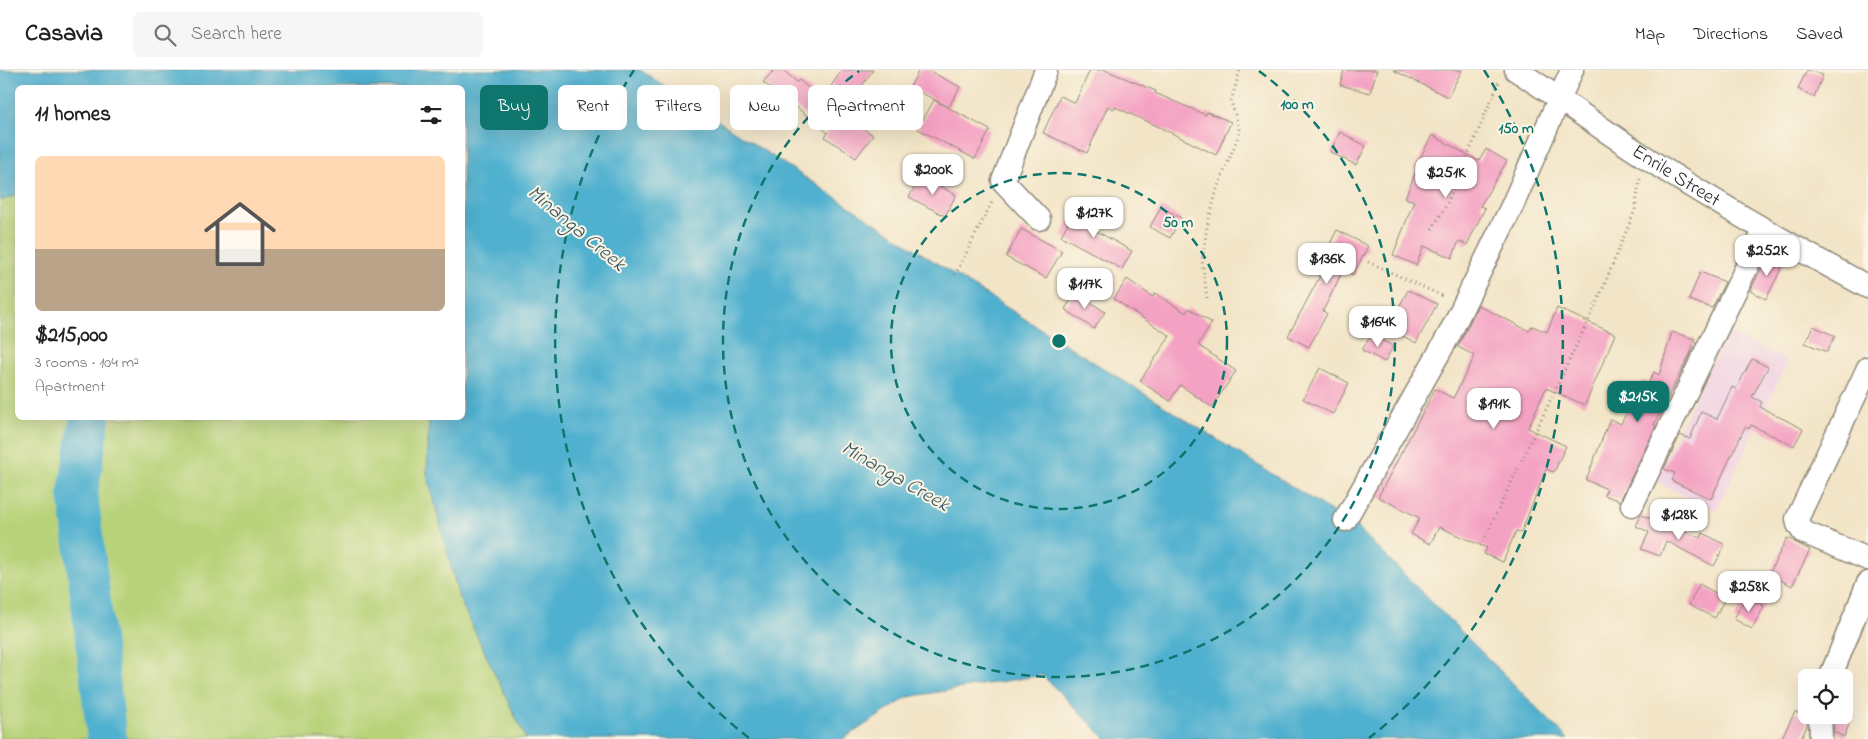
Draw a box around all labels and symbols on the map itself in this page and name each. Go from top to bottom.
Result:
text: 100 m [1280,94,1314,116]
text: 150 m [1498,118,1534,140]
street label: Enrile Street [1626,138,1726,215]
pin: $200K [898,154,968,196]
pin: $251K [1411,156,1481,199]
water label: Minanga Creek [519,179,632,281]
pin: $127K [1059,196,1129,239]
text: 50 m [1163,212,1194,234]
pin: $252K [1732,234,1802,277]
pin: $136K [1292,242,1362,285]
pin: $117K [1050,268,1120,310]
pin: $164K [1343,306,1413,348]
centre of rings [1050,332,1068,350]
pin: $215K [1603,380,1673,423]
pin: $191K [1459,388,1529,430]
water label: Minanga Creek [835,434,955,521]
pin: $128K [1644,498,1714,541]
pin: $258K [1714,570,1784,613]

